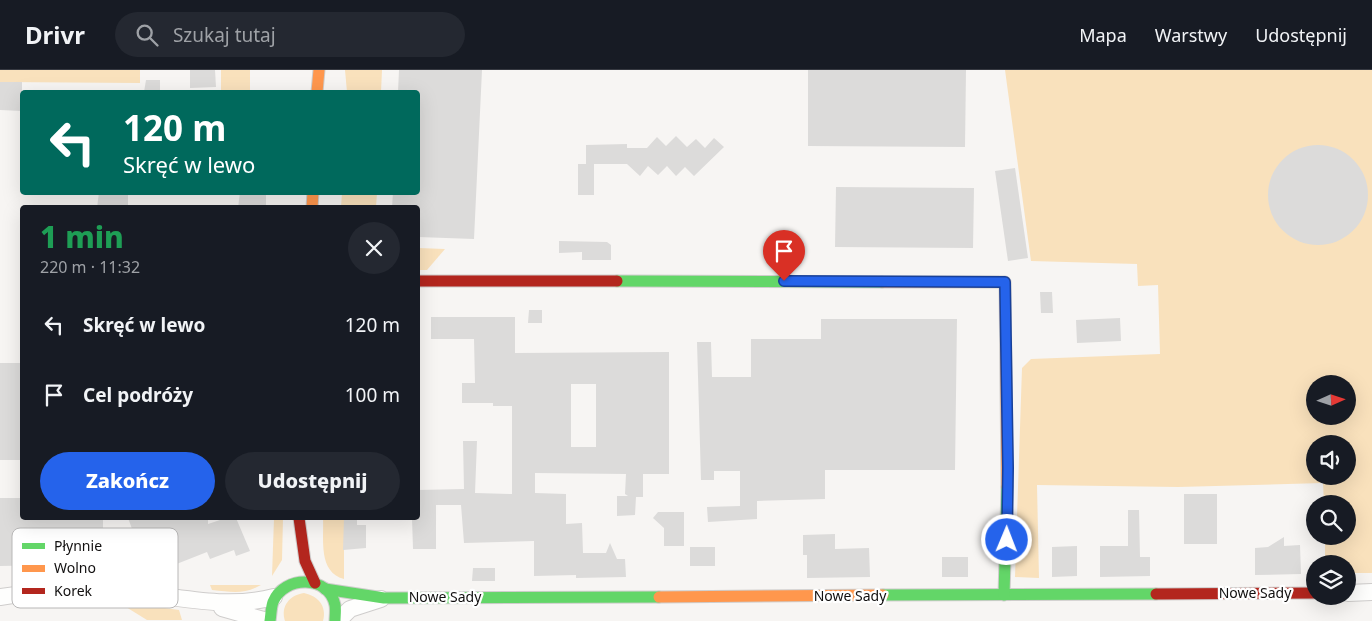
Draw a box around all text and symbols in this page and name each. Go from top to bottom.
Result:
search box [115,12,465,57]
text: Drivr [25,18,85,51]
icon: search [133,21,161,49]
text: Szukaj tutaj [173,22,276,48]
text: Mapa [1079,23,1127,47]
text: Warstwy [1155,23,1227,47]
text: Udostępnij [1255,23,1347,47]
text: 120 m [123,104,226,151]
icon: left [40,110,105,175]
text: Skręć w lewo [123,149,255,179]
text: 1 min [40,216,124,257]
button: close [348,222,400,274]
pin [763,230,805,281]
icon: arrive [770,237,798,265]
text: 220 m · 11:32 [40,256,140,278]
icon: left [40,311,68,339]
text: Skręć w lewo [83,312,205,338]
text: 120 m [345,312,400,338]
north arrow [1306,375,1356,425]
map controls [1306,375,1356,605]
icon: arrive [40,381,68,409]
text: Cel podróży [83,382,193,408]
text: 100 m [345,382,400,408]
button: sound [1306,435,1356,485]
button: Zakończ [40,452,215,510]
button: Udostępnij [225,452,400,510]
button: search [1306,495,1356,545]
position arrow [980,513,1032,565]
legend [12,528,178,608]
text: Płynnie [54,536,102,555]
button: layers [1306,555,1356,605]
text: Wolno [54,558,96,577]
text: Korek [54,581,93,600]
street label: Nowe Sady [1219,583,1292,602]
street label: Nowe Sady [814,586,887,605]
street label: Nowe Sady [409,587,482,606]

